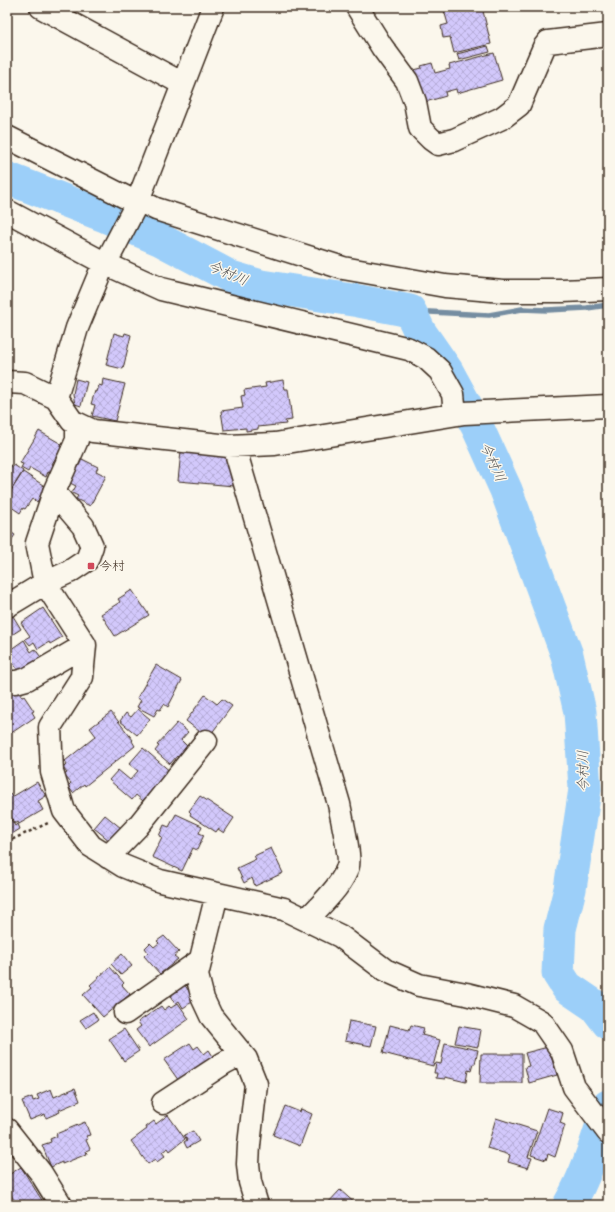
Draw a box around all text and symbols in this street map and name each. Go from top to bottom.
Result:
water label: 今村川 [205,257,251,289]
water label: 今村川 [477,439,509,485]
place label: 今村 [99,558,125,574]
marker: 今村 [86,561,96,571]
water label: 今村川 [574,750,592,792]

